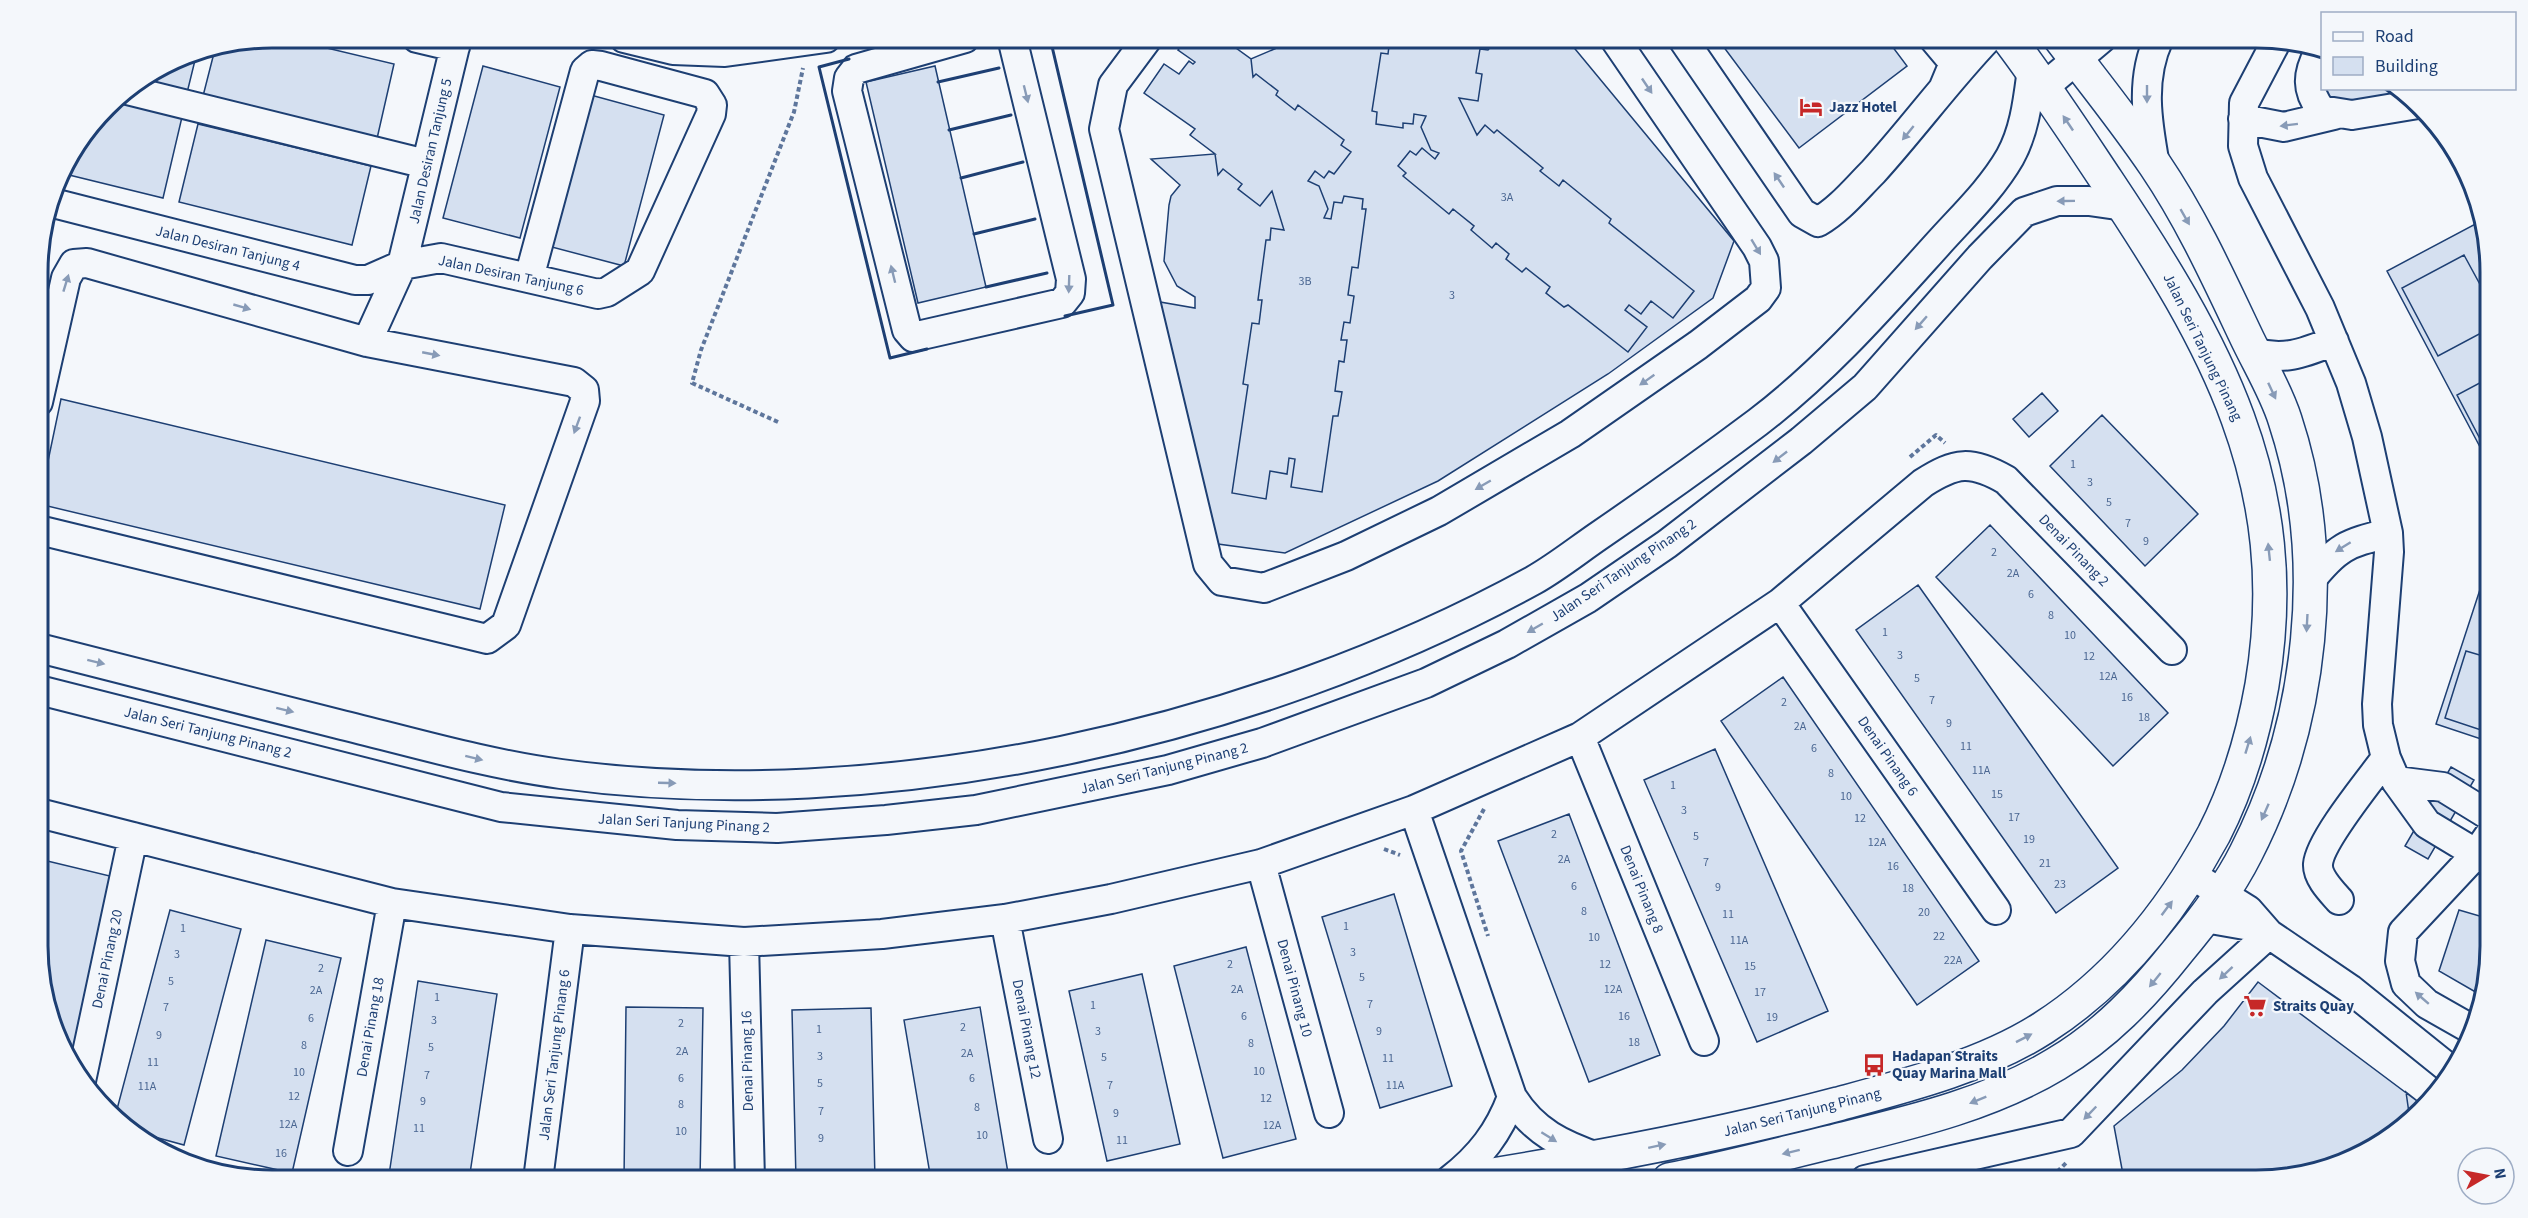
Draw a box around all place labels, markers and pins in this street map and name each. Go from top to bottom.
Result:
hotel icon: Jazz Hotel [1798,94,1824,120]
place label: Jazz Hotel [1829,97,1898,118]
supermarket icon: Straits Quay [2242,993,2268,1019]
place label: Straits Quay [2273,996,2354,1017]
place label: Hadapan Straits Quay Marina Mall [1892,1046,2007,1084]
bus stop icon: Hadapan Straits Quay Marina Mall [1861,1052,1887,1078]

